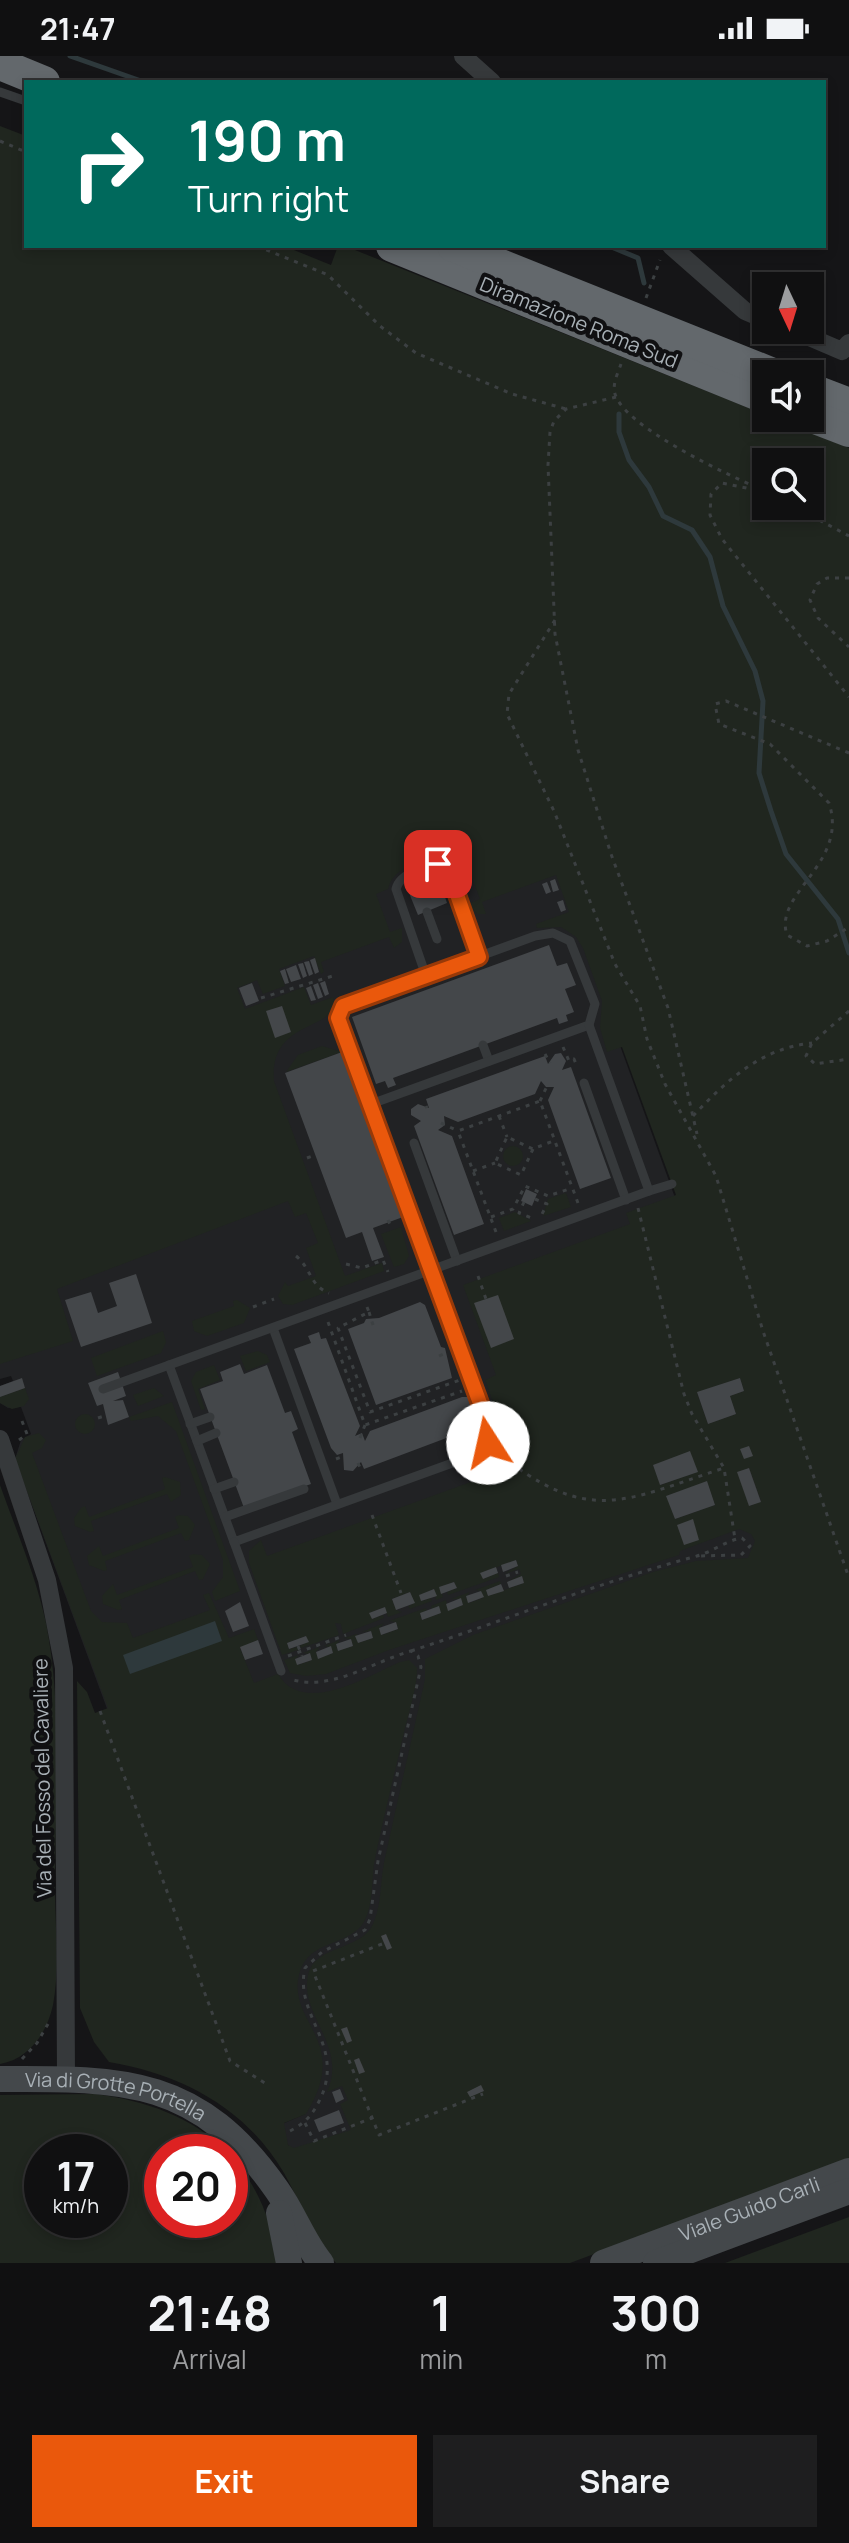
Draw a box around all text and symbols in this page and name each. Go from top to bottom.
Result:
text: 21:47 [40,8,116,49]
text: 190 m [188,101,346,178]
icon: right [56,112,160,216]
text: Turn right [188,174,349,223]
street label: Diramazione Roma Sud [476,270,682,374]
north arrow [752,272,824,344]
map controls [752,272,824,520]
button: sound [752,360,824,432]
button: search [752,448,824,520]
pin [404,830,472,898]
icon: arrive [416,842,460,886]
position arrow [446,1401,530,1485]
street label: Via del Fosso del Cavaliere [26,1658,58,1898]
street label: Via di Grotte Portella [25,2065,212,2127]
speed limit sign: 20 [144,2134,248,2238]
text: 17 [57,2148,95,2203]
street label: Viale Guido Carli [675,2170,823,2247]
text: km/h [53,2192,99,2219]
text: 21:48 [147,2280,272,2345]
text: 1 [431,2280,452,2345]
text: 300 [610,2280,702,2345]
text: Arrival [173,2341,247,2377]
text: min [419,2341,463,2377]
text: m [645,2341,667,2377]
button: Exit [32,2435,417,2527]
button: Share [433,2435,817,2527]

